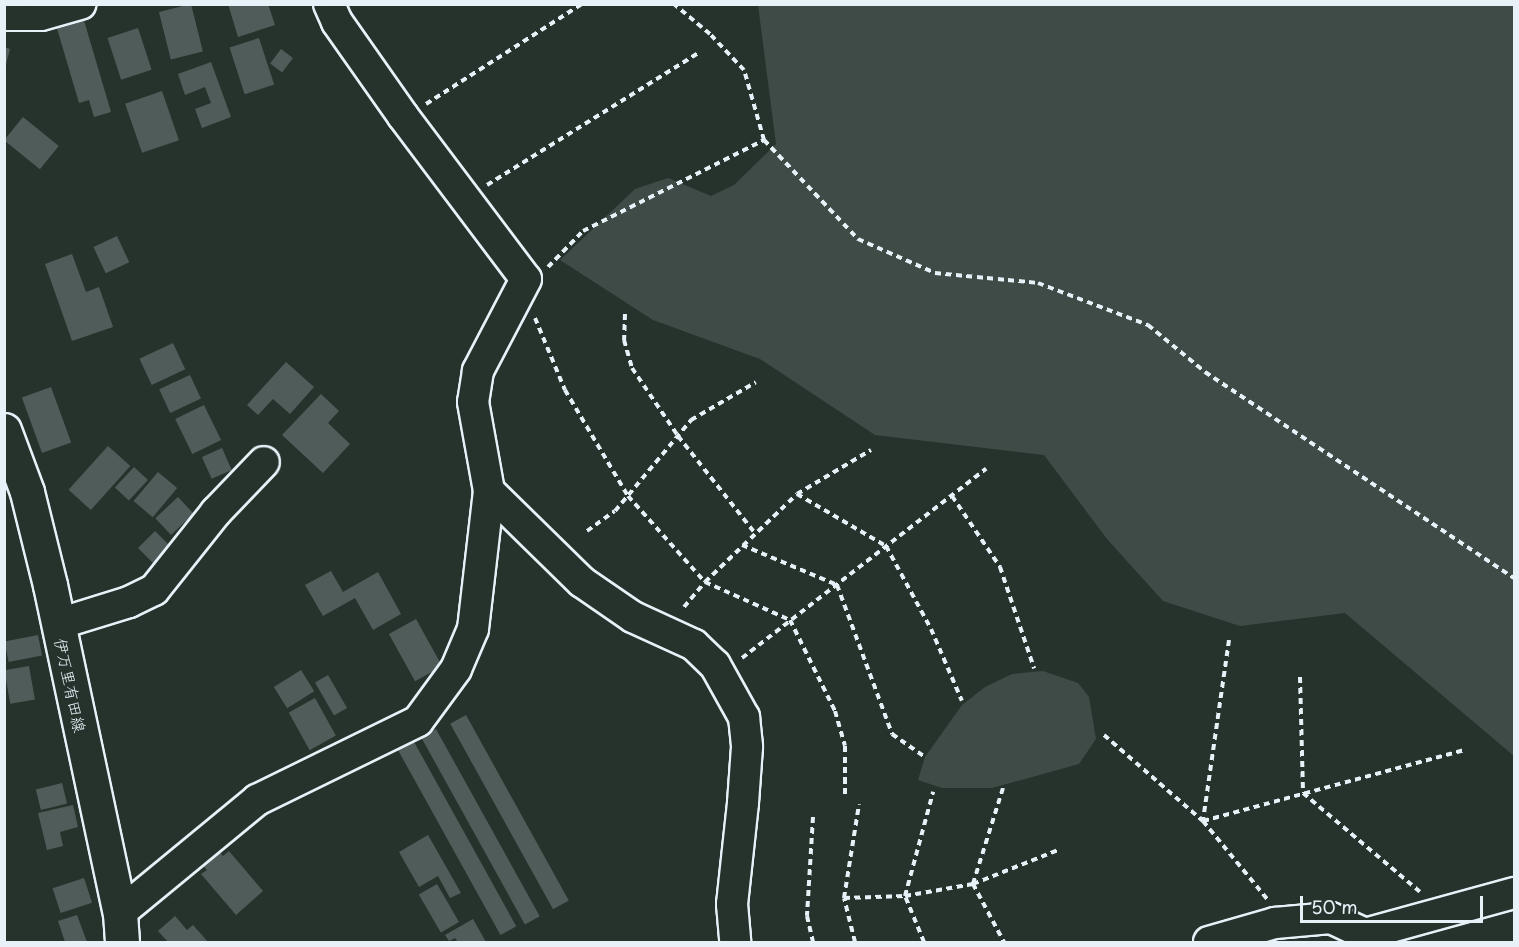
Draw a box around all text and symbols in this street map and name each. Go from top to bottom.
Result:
street label: 伊万里有田線 [52,636,90,734]
scale bar [1303,884,1486,922]
text: 50 m [1311,893,1358,920]

